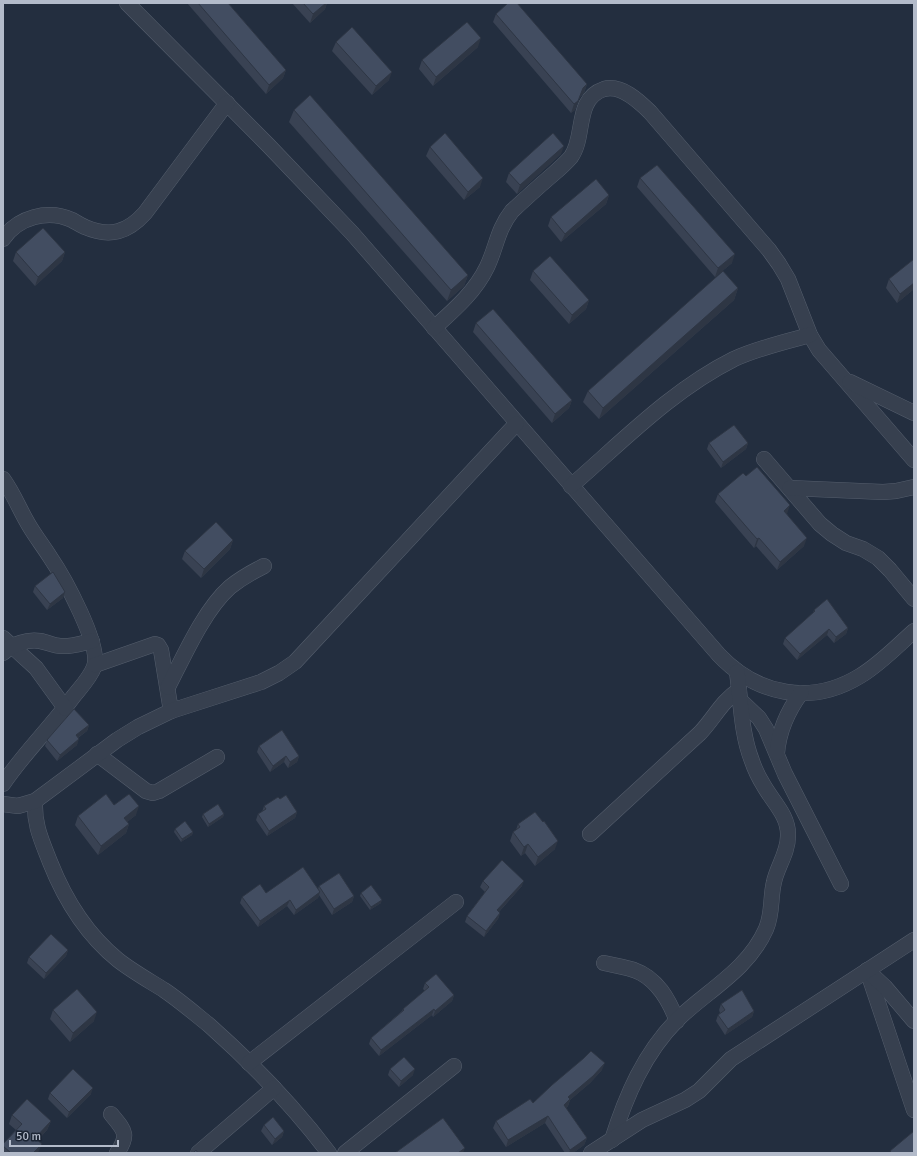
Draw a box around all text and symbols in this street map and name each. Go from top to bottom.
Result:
scale bar [10,1122,118,1148]
text: 50 m [16,1129,41,1144]

